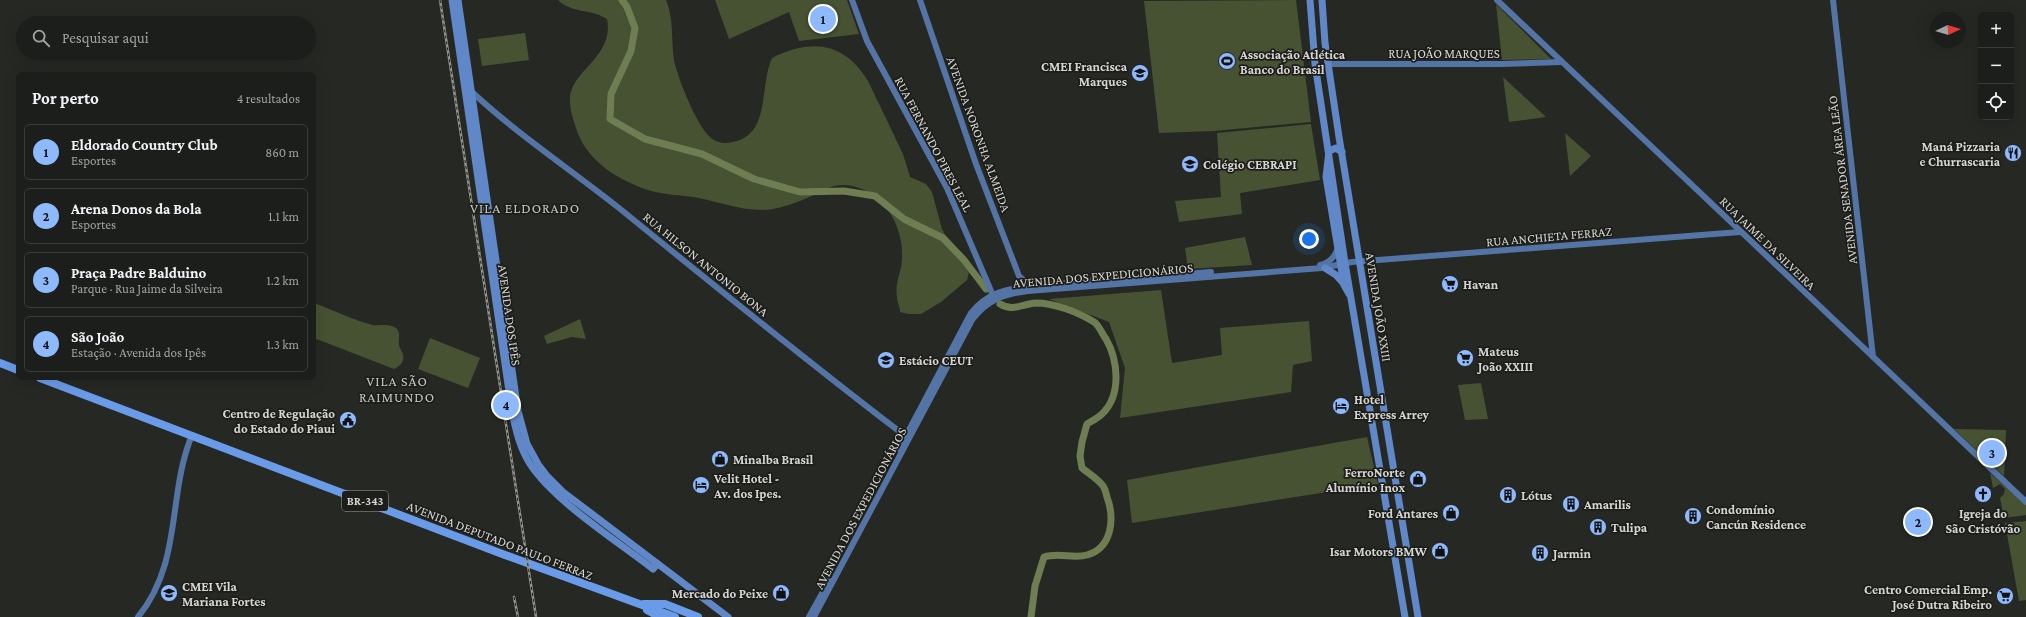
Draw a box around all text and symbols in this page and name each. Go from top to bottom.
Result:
pin: 1 [810,4,836,34]
north arrow [1930,12,1966,48]
map controls [1978,12,2014,120]
button: + [1978,12,2014,48]
search box [16,16,316,60]
icon: search [30,27,52,49]
text: Pesquisar aqui [62,30,149,46]
street label: RUA JOÃO MARQUES [1388,46,1500,61]
place label: Associação Atlética Banco do Brasil [1239,47,1346,77]
button: − [1978,48,2014,84]
sports icon: Associação Atlética Banco do Brasil [1217,51,1237,71]
street label: AVENIDA NORONHA ALMEIDA [943,54,1014,214]
place label: CMEI Francisca Marques [1041,59,1128,89]
school or university icon: CMEI Francisca Marques [1130,63,1150,83]
street label: RUA FERNANDO PIRES LEAL [892,74,976,215]
button: locate [1978,84,2014,120]
text: Por perto [32,89,99,108]
text: 4 resultados [237,91,300,106]
street label: AVENIDA SENADOR ÁREA LEÃO [1825,95,1860,265]
text: Eldorado Country Club [71,137,218,153]
place label: Maná Pizzaria e Churrascaria [1919,139,2001,169]
restaurant icon: Maná Pizzaria e Churrascaria [2003,143,2023,163]
text: 1 [44,145,48,160]
text: 860 m [265,145,299,160]
text: Esportes [71,153,116,168]
school or university icon: Colégio CEBRAPI [1180,154,1200,174]
place label: Colégio CEBRAPI [1203,157,1297,172]
street label: RUA JAIME DA SILVEIRA [1717,194,1819,293]
district label: VILA ELDORADO [470,200,580,216]
text: Arena Donos da Bola [71,201,202,217]
text: 2 [43,209,49,224]
text: 1.1 km [268,209,299,224]
street label: RUA HILSON ANTONIO BONA [640,209,772,320]
text: Esportes [71,217,116,232]
street label: RUA ANCHIETA FERRAZ [1485,224,1613,249]
your location [1299,229,1319,249]
street label: AVENIDA JOÃO XXIII [1362,251,1395,363]
street label: AVENIDA DOS EXPEDICIONÁRIOS [1012,260,1194,291]
street label: AVENIDA DOS IPÊS [495,263,524,367]
text: Praça Padre Balduino [71,265,206,281]
text: 3 [43,273,49,288]
text: 1.2 km [266,273,299,288]
supermarket icon: Havan [1440,274,1460,294]
place label: Havan [1463,277,1499,292]
text: Parque · Rua Jaime da Silveira [71,281,223,296]
text: São João [71,329,124,345]
text: 4 [42,337,50,352]
text: 1.3 km [266,337,299,352]
place label: Mateus João XXIII [1476,344,1533,374]
text: Estação · Avenida dos Ipês [71,345,206,360]
supermarket icon: Mateus João XXIII [1455,348,1475,368]
school or university icon: Estácio CEUT [876,350,896,370]
place label: Estácio CEUT [899,353,974,368]
district label: VILA SÃO RAIMUNDO [359,373,435,405]
pin: 4 [493,390,519,420]
place label: Hotel Express Arrey [1354,392,1430,422]
hotel icon: Hotel Express Arrey [1331,396,1351,416]
place label: Centro de Regulação do Estado do Piaui [222,406,335,436]
public building icon: Centro de Regulação do Estado do Piaui [338,410,358,430]
street label: AVENIDA DOS EXPEDICIONÁRIOS [811,425,910,592]
pin: 3 [1979,438,2005,468]
shop icon: Minalba Brasil [710,449,730,469]
place label: Minalba Brasil [733,452,814,467]
place label: FerroNorte Alumínio Inox [1325,465,1405,495]
shop icon: FerroNorte Alumínio Inox [1408,469,1428,489]
place label: Velit Hotel - Av. dos Ipes. [713,471,782,501]
hotel icon: Velit Hotel - Av. dos Ipes. [691,475,711,495]
church icon: Igreja do São Cristóvão [1973,484,1993,504]
building icon: Lótus [1498,485,1518,505]
place label: Lótus [1521,488,1552,503]
road number: BR-343 [342,491,388,511]
building icon: Amarilis [1561,494,1581,514]
place label: Amarilis [1583,497,1631,512]
street label: AVENIDA DEPUTADO PAULO FERRAZ [405,498,595,583]
place label: Condomínio Cancún Residence [1706,502,1806,532]
shop icon: Ford Antares [1441,503,1461,523]
place label: Ford Antares [1368,506,1438,521]
building icon: Condomínio Cancún Residence [1683,506,1703,526]
place label: Igreja do São Cristóvão [1946,506,2021,536]
pin: 2 [1905,507,1931,537]
building icon: Tulipa [1588,517,1608,537]
place label: Tulipa [1611,520,1648,535]
shop icon: Isar Motors BMW [1430,541,1450,561]
building icon: Jarmin [1530,543,1550,563]
place label: Isar Motors BMW [1330,544,1428,559]
place label: Jarmin [1551,546,1592,561]
place label: CMEI Vila Mariana Fortes [182,579,266,609]
place label: Centro Comercial Emp. José Dutra Ribeiro [1864,582,1992,612]
school or university icon: CMEI Vila Mariana Fortes [159,583,179,603]
shop icon: Mercado do Peixe [771,583,791,603]
place label: Mercado do Peixe [672,586,768,601]
supermarket icon: Centro Comercial Emp. José Dutra Ribeiro [1995,586,2015,606]

